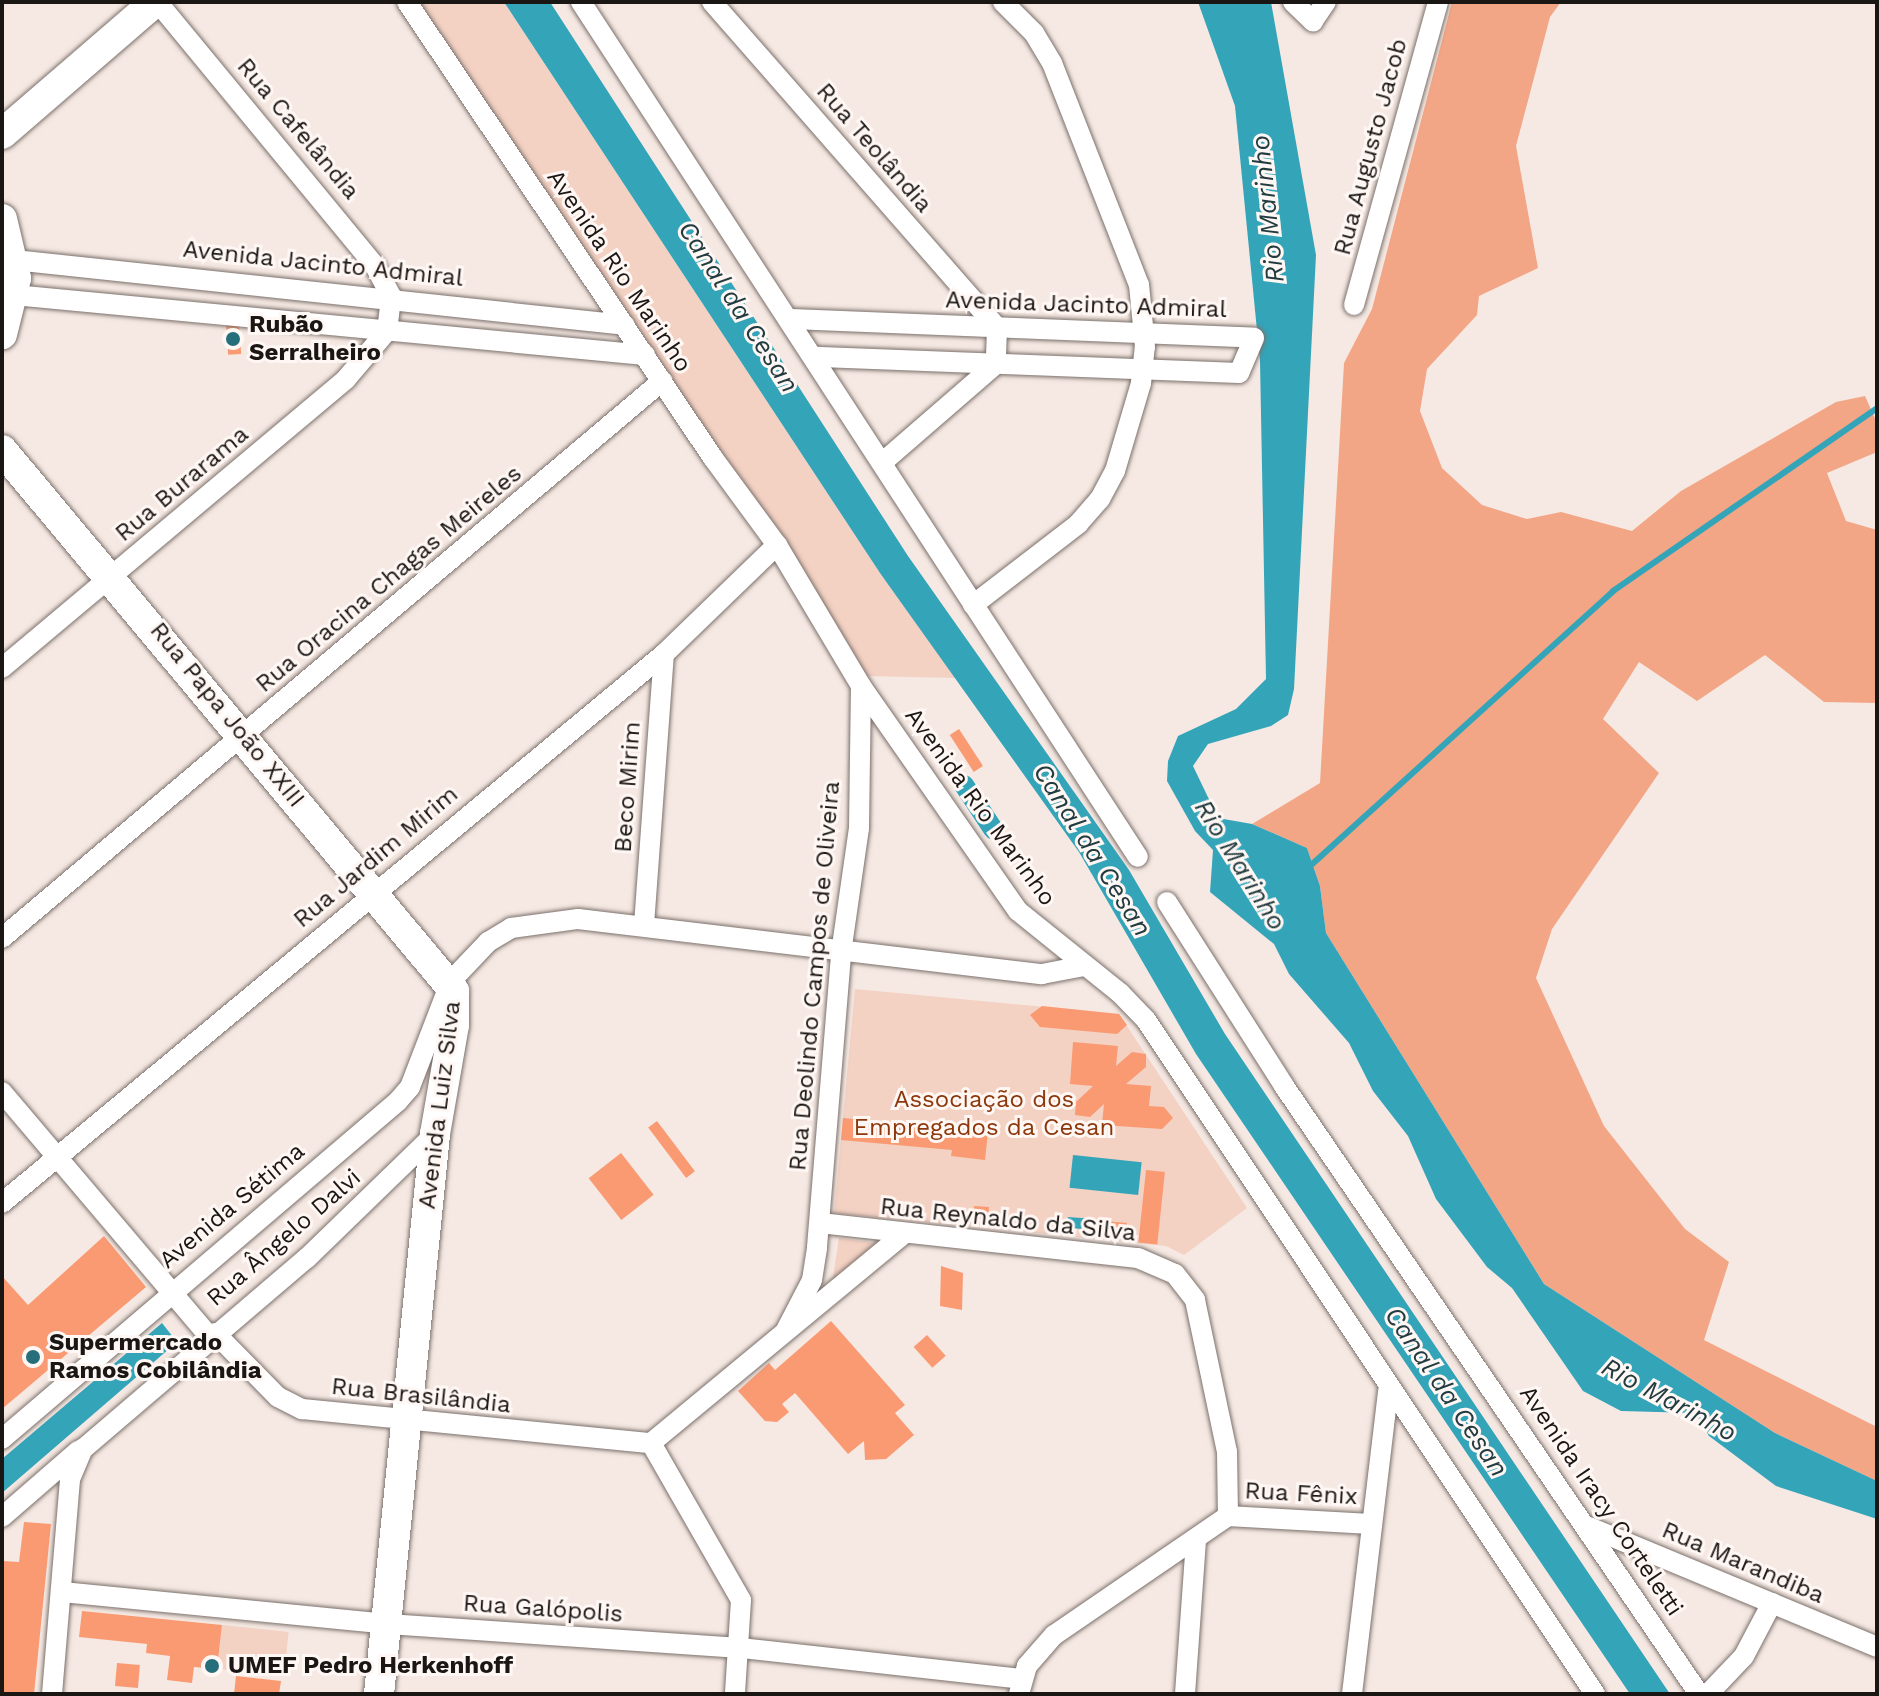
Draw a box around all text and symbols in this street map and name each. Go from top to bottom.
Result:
street label: Rua Augusto Jacob [1328,35,1414,259]
street label: Rua Cafelândia [230,52,366,206]
street label: Rua Teolândia [810,77,938,219]
water label: Rio Marinho [1245,134,1291,284]
street label: Avenida Rio Marinho [540,164,698,378]
water label: Canal da Cesan [671,215,805,399]
street label: Avenida Jacinto Admiral [180,235,466,293]
street label: Avenida Jacinto Admiral [944,286,1228,324]
place label: Rubão Serralheiro [249,311,381,367]
marker: Rubão Serralheiro [224,330,242,348]
street label: Rua Burarama [109,420,255,548]
street label: Rua Oracina Chagas Meireles [250,459,528,699]
street label: Rua Papa João XXIII [143,616,311,814]
street label: Avenida Rio Marinho [898,702,1062,912]
street label: Beco Mirim [609,720,647,854]
water label: Canal da Cesan [1026,757,1158,943]
street label: Rua Jardim Mirim [288,779,464,935]
street label: Rua Deolindo Campos de Oliveira [784,780,846,1172]
water label: Rio Marinho [1187,794,1293,936]
street label: Avenida Luiz Silva [413,999,467,1211]
park label: Associação dos Empregados da Cesan [853,1086,1115,1142]
street label: Avenida Sétima [153,1137,311,1275]
street label: Rua Ângelo Dalvi [201,1163,367,1313]
street label: Rua Reynaldo da Silva [878,1192,1138,1248]
water label: Canal da Cesan [1377,1301,1515,1483]
place label: Supermercado Ramos Cobilândia [49,1329,262,1385]
marker: Supermercado Ramos Cobilândia [24,1348,42,1366]
water label: Rio Marinho [1596,1351,1742,1449]
street label: Rua Brasilândia [330,1372,512,1420]
street label: Avenida Iracy Corteletti [1513,1380,1689,1622]
street label: Rua Fênix [1244,1477,1358,1511]
street label: Rua Marandiba [1657,1516,1829,1610]
street label: Rua Galópolis [462,1589,624,1629]
place label: UMEF Pedro Herkenhoff [228,1652,513,1680]
marker: UMEF Pedro Herkenhoff [203,1657,221,1675]

